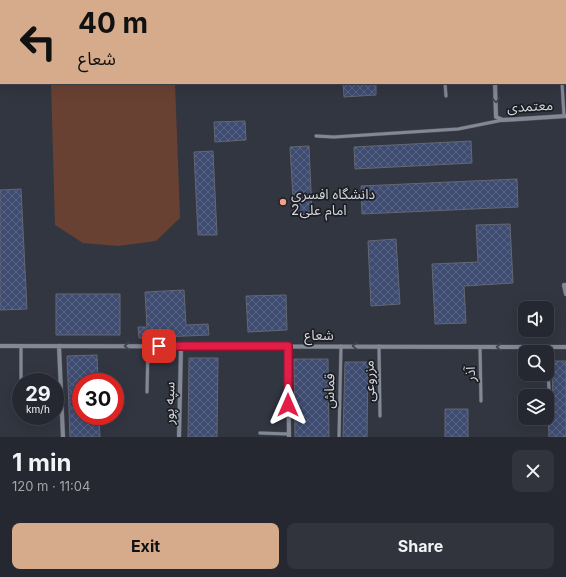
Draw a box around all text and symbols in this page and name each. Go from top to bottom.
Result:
text: 40 m [78,6,148,40]
icon: left [12,16,64,68]
text: شعاع [78,48,116,69]
street label: معتمدی [507,96,553,116]
one-way arrow [491,97,500,103]
place label: دانشگاه افسری امام علی2 [291,185,375,221]
marker: دانشگاه افسری امام علی2 [278,197,288,207]
map controls [518,301,554,425]
button: sound [518,301,554,337]
street label: شعاع [304,326,334,346]
pin [142,329,176,363]
icon: arrive [148,335,170,357]
one-way arrow [124,342,130,350]
one-way arrow [352,342,358,350]
one-way arrow [496,343,502,351]
button: search [518,345,554,381]
street label: مزروعی [360,360,378,402]
street label: آذر [461,365,479,383]
speed limit sign: 30 [72,373,124,425]
street label: قماش [320,373,338,409]
street label: سپه پور [160,381,179,426]
text: 29 [25,382,51,406]
position arrow [267,384,309,426]
button: layers [518,389,554,425]
text: km/h [26,403,50,415]
text: 1 min [12,448,71,477]
button: close [512,450,554,492]
text: 120 m · 11:04 [12,478,90,494]
button: Exit [12,523,279,569]
button: Share [287,523,554,569]

